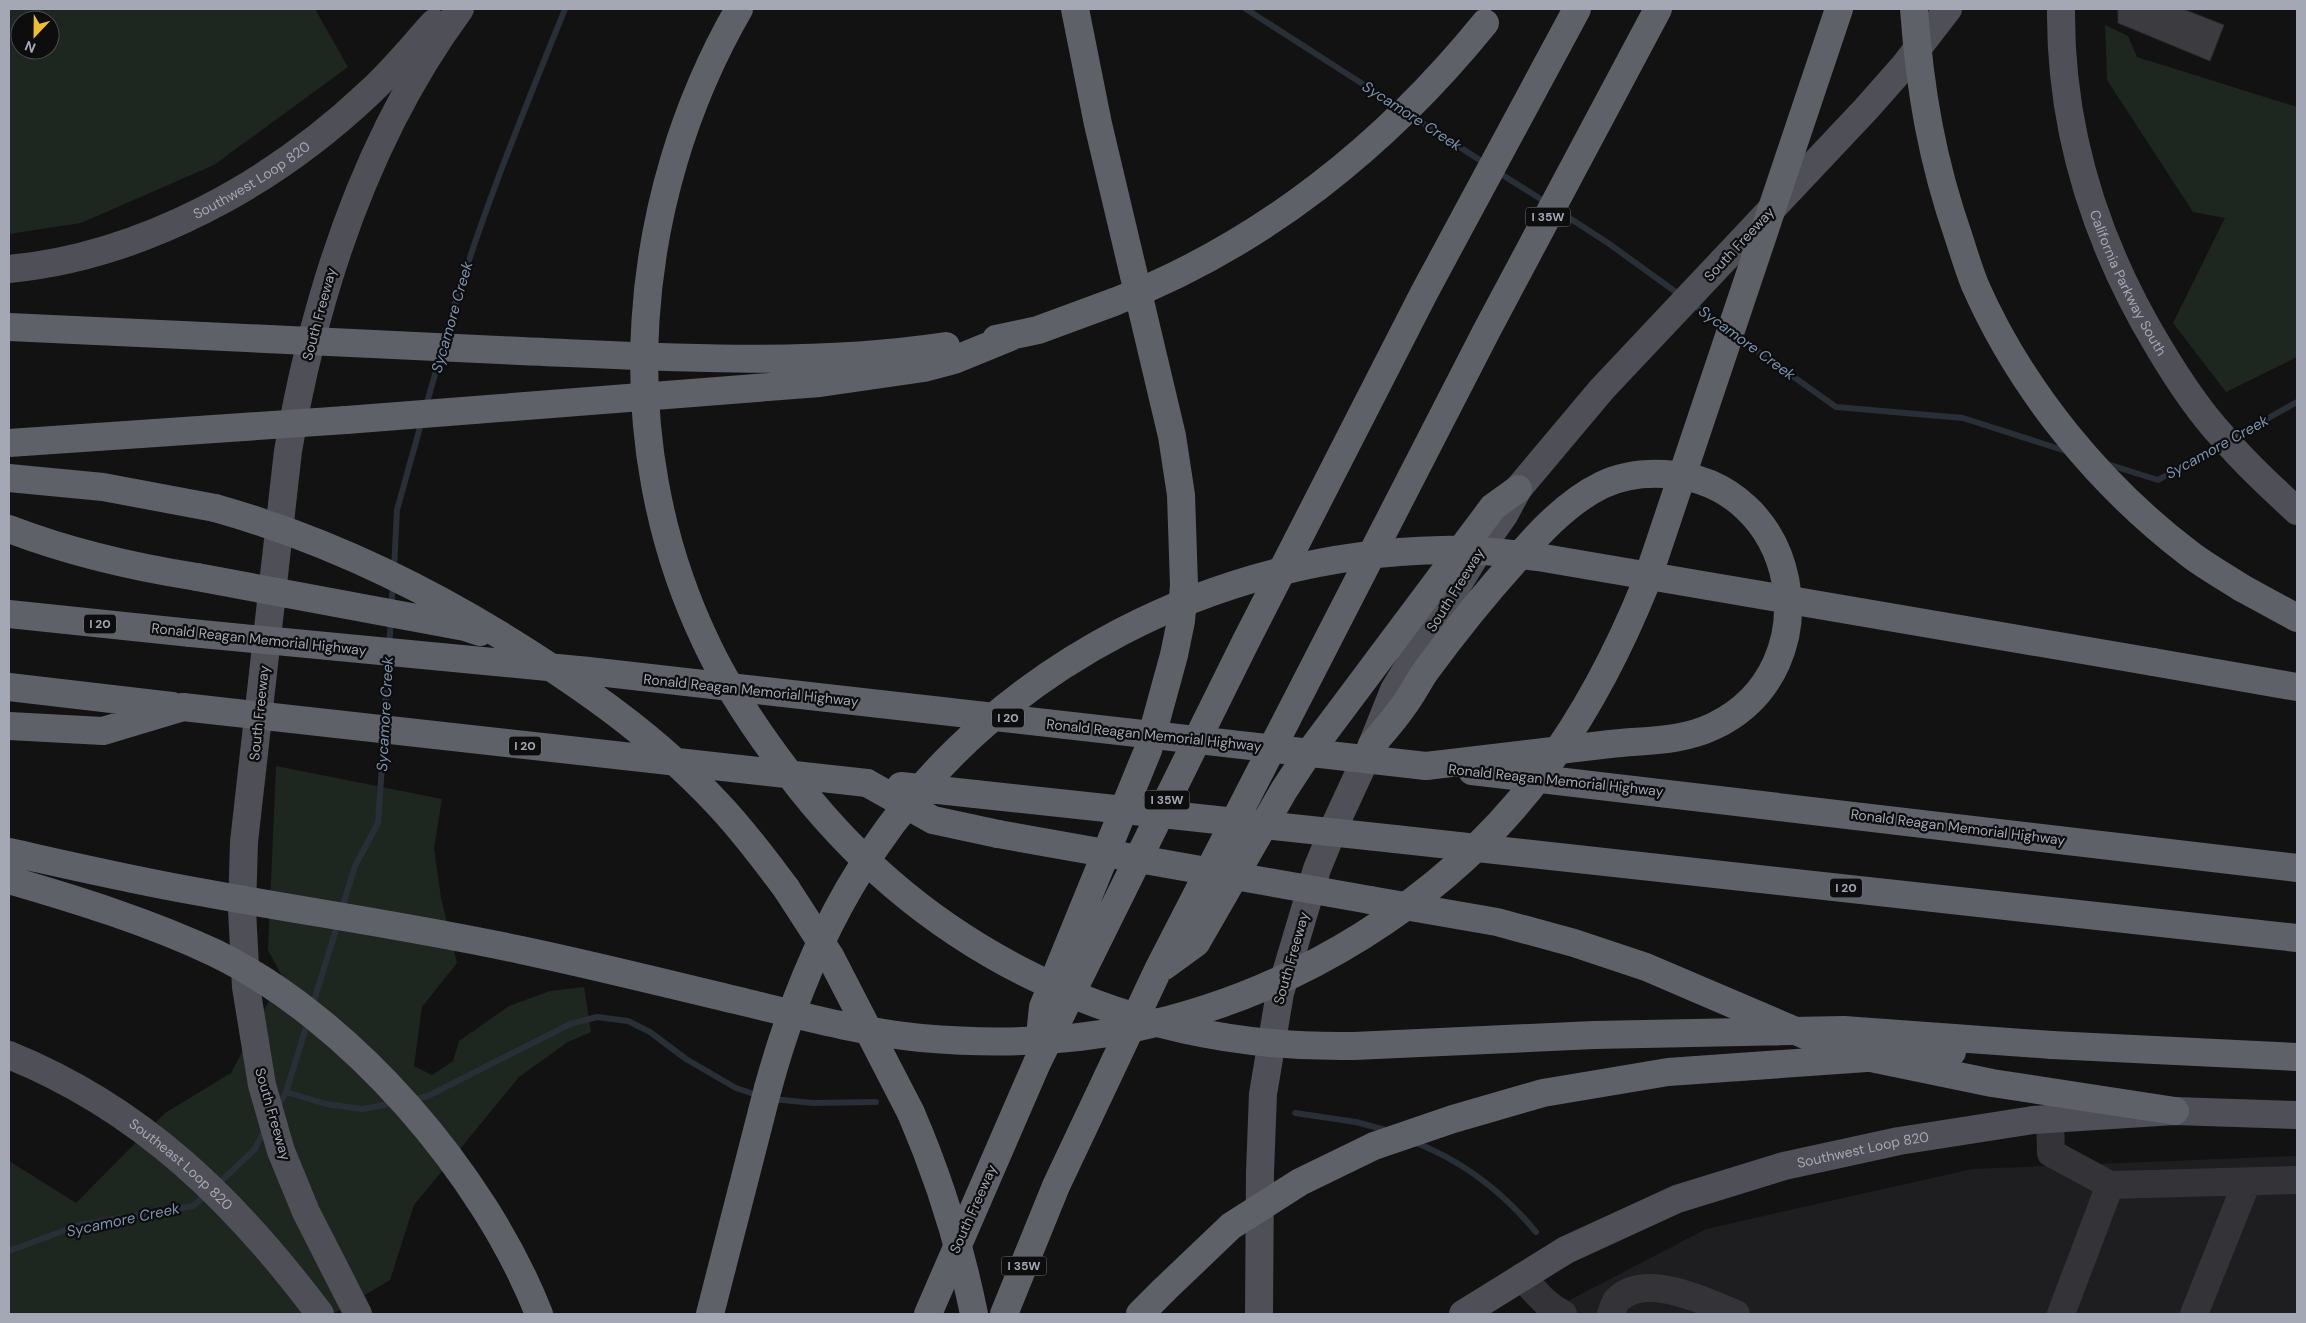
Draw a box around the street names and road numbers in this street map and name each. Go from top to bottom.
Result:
street label: Southwest Loop 820 [190,137,314,223]
street label: South Freeway [1700,203,1778,285]
street label: California Parkway South [2086,207,2171,359]
road number: I 35W [1526,208,1570,226]
street label: South Freeway [298,265,340,362]
street label: South Freeway [1422,545,1488,635]
road number: I 20 [84,614,116,634]
street label: Ronald Reagan Memorial Highway [151,619,368,659]
street label: South Freeway [245,664,273,761]
street label: Ronald Reagan Memorial Highway [643,670,860,710]
road number: I 20 [992,708,1024,728]
street label: Ronald Reagan Memorial Highway [1046,715,1263,755]
road number: I 20 [509,736,541,756]
street label: Ronald Reagan Memorial Highway [1448,760,1665,800]
road number: I 35W [1144,790,1190,810]
street label: Ronald Reagan Memorial Highway [1850,805,2067,849]
road number: I 20 [1830,878,1862,898]
street label: South Freeway [1269,909,1313,1006]
street label: South Freeway [251,1066,295,1163]
street label: Southeast Loop 820 [126,1114,237,1214]
street label: Southwest Loop 820 [1795,1127,1930,1172]
street label: South Freeway [945,1162,1001,1256]
road number: I 35W [1002,1256,1046,1276]

